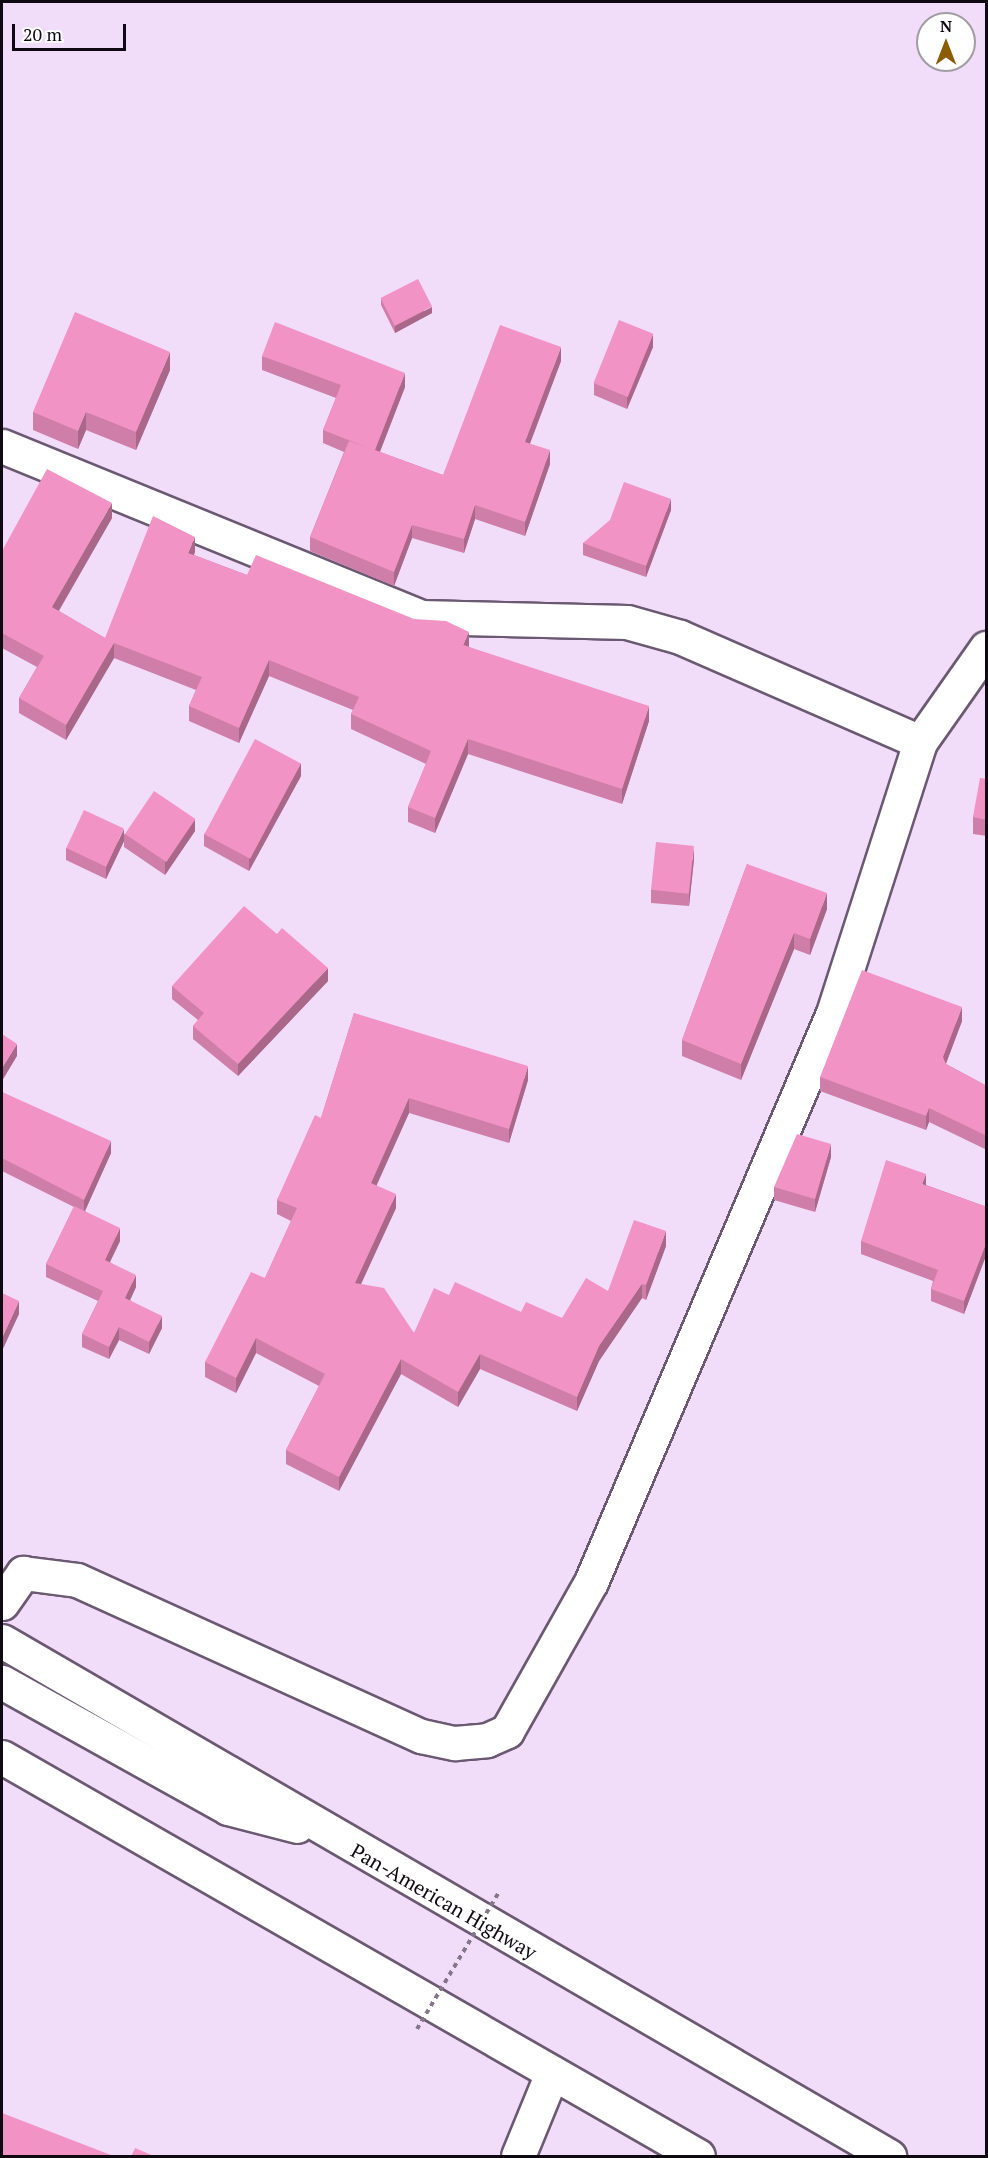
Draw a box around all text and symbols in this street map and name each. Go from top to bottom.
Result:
scale bar [15,12,129,50]
north arrow [916,12,976,72]
text: N [940,15,952,37]
text: 20 m [23,22,62,46]
street label: Pan-American Highway [347,1838,541,1964]

